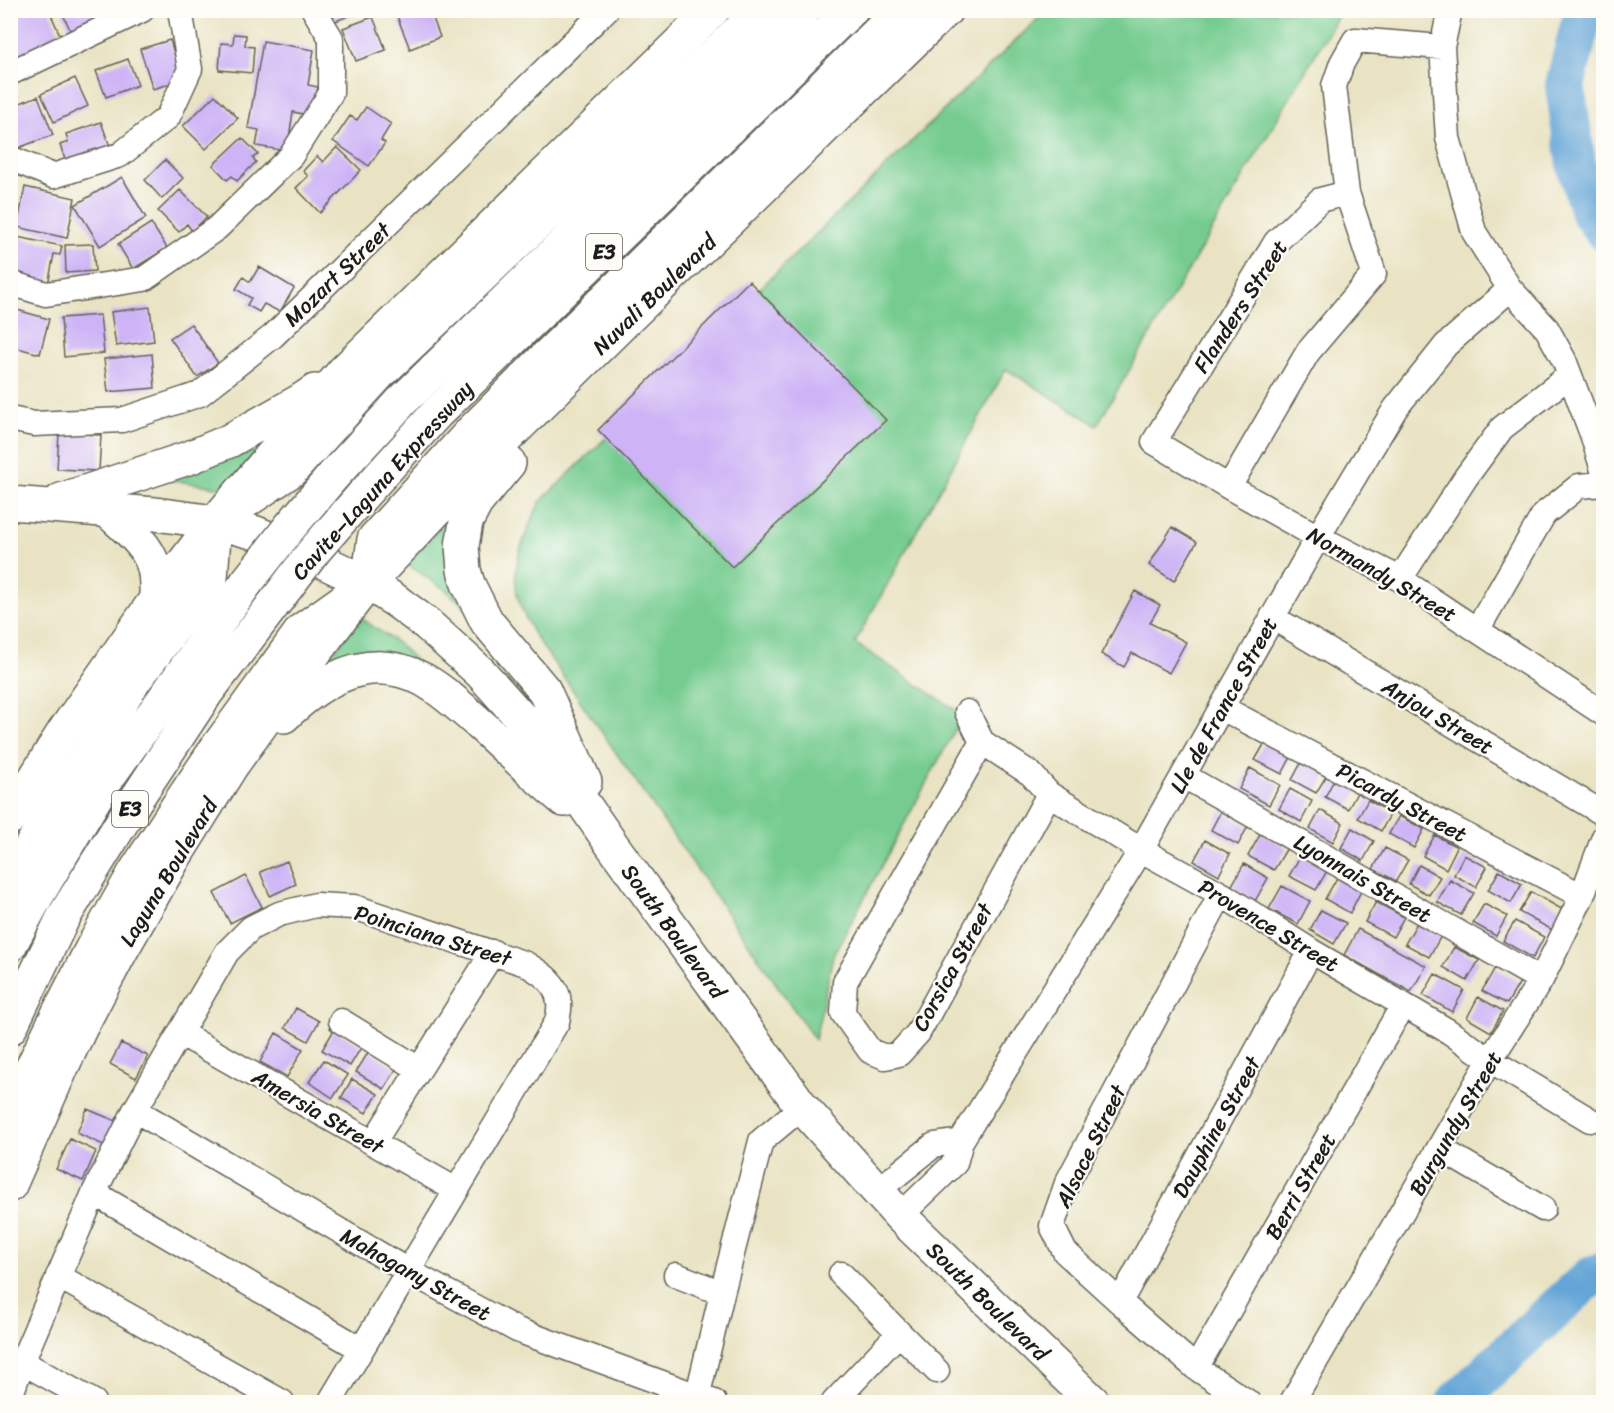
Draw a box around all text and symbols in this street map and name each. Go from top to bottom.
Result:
street label: Mozart Street [274,212,401,336]
street label: Nuvali Boulevard [583,223,727,365]
street label: Flanders Street [1182,231,1299,381]
road number: E3 [586,234,622,270]
street label: Cavite–Laguna Expressway [281,371,484,590]
street label: Normandy Street [1299,516,1465,634]
street label: Lle de France Street [1159,609,1288,801]
street label: Anjou Street [1373,667,1502,766]
street label: Picardy Street [1329,751,1475,854]
street label: Laguna Boulevard [108,789,229,954]
road number: E3 [112,791,148,827]
street label: Lyonnais Street [1286,823,1440,934]
street label: South Boulevard [611,855,737,1009]
street label: Provence Street [1191,868,1347,983]
street label: Poinciana Street [349,893,517,978]
street label: Corsica Street [901,895,1004,1039]
street label: Burgundy Street [1398,1043,1513,1203]
street label: Dauphine Street [1161,1048,1272,1206]
street label: Amersia Street [243,1057,392,1166]
street label: Alsace Street [1043,1077,1138,1215]
street label: Berri Street [1254,1125,1347,1247]
street label: Mahogany Street [333,1217,499,1332]
street label: South Boulevard [917,1232,1060,1372]

